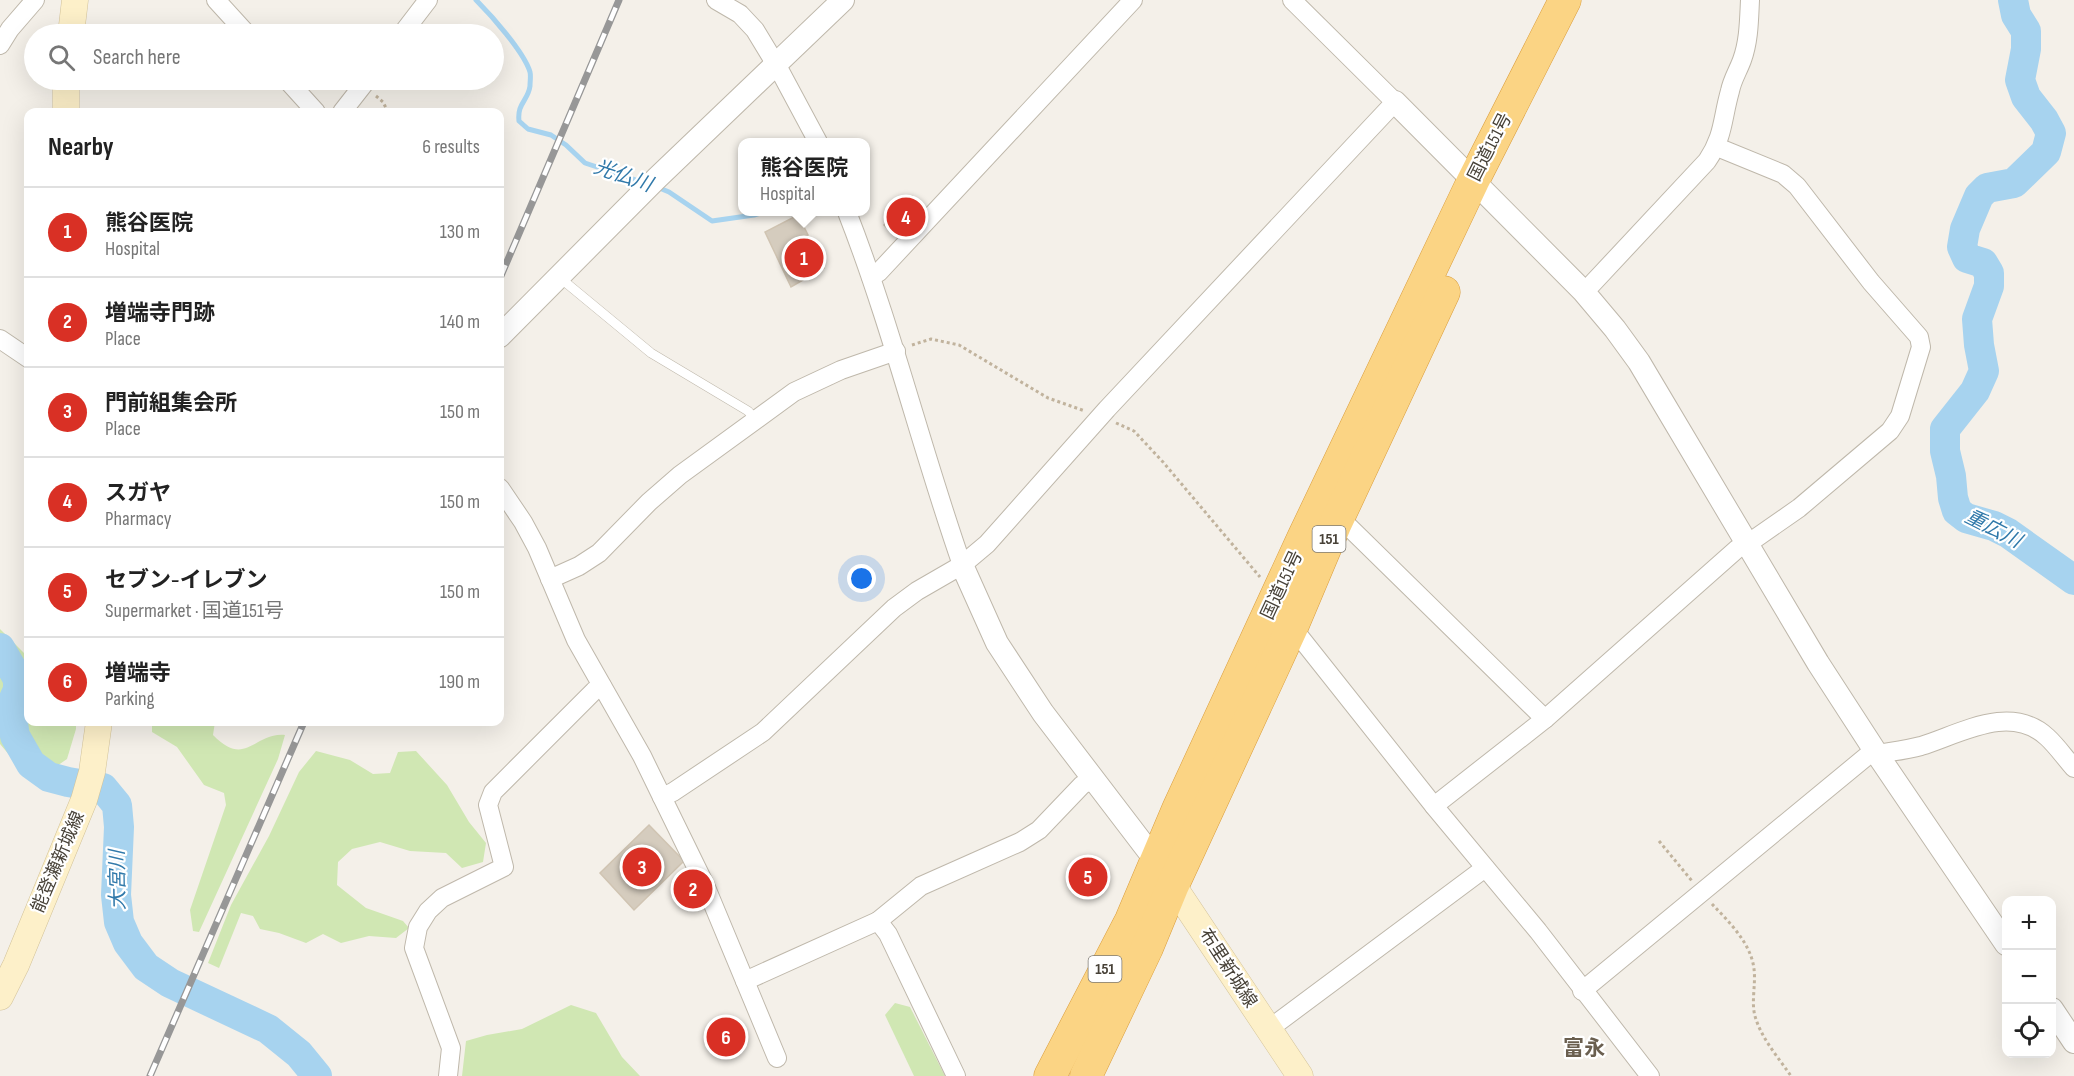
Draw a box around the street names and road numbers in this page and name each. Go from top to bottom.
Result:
street label: 国道151号 [1464,109,1516,185]
road number: 151 [1312,526,1346,552]
street label: 国道151号 [1257,547,1307,623]
street label: 能登瀬新城線 [27,808,89,916]
street label: 布里新城線 [1195,925,1261,1011]
road number: 151 [1088,956,1122,982]

